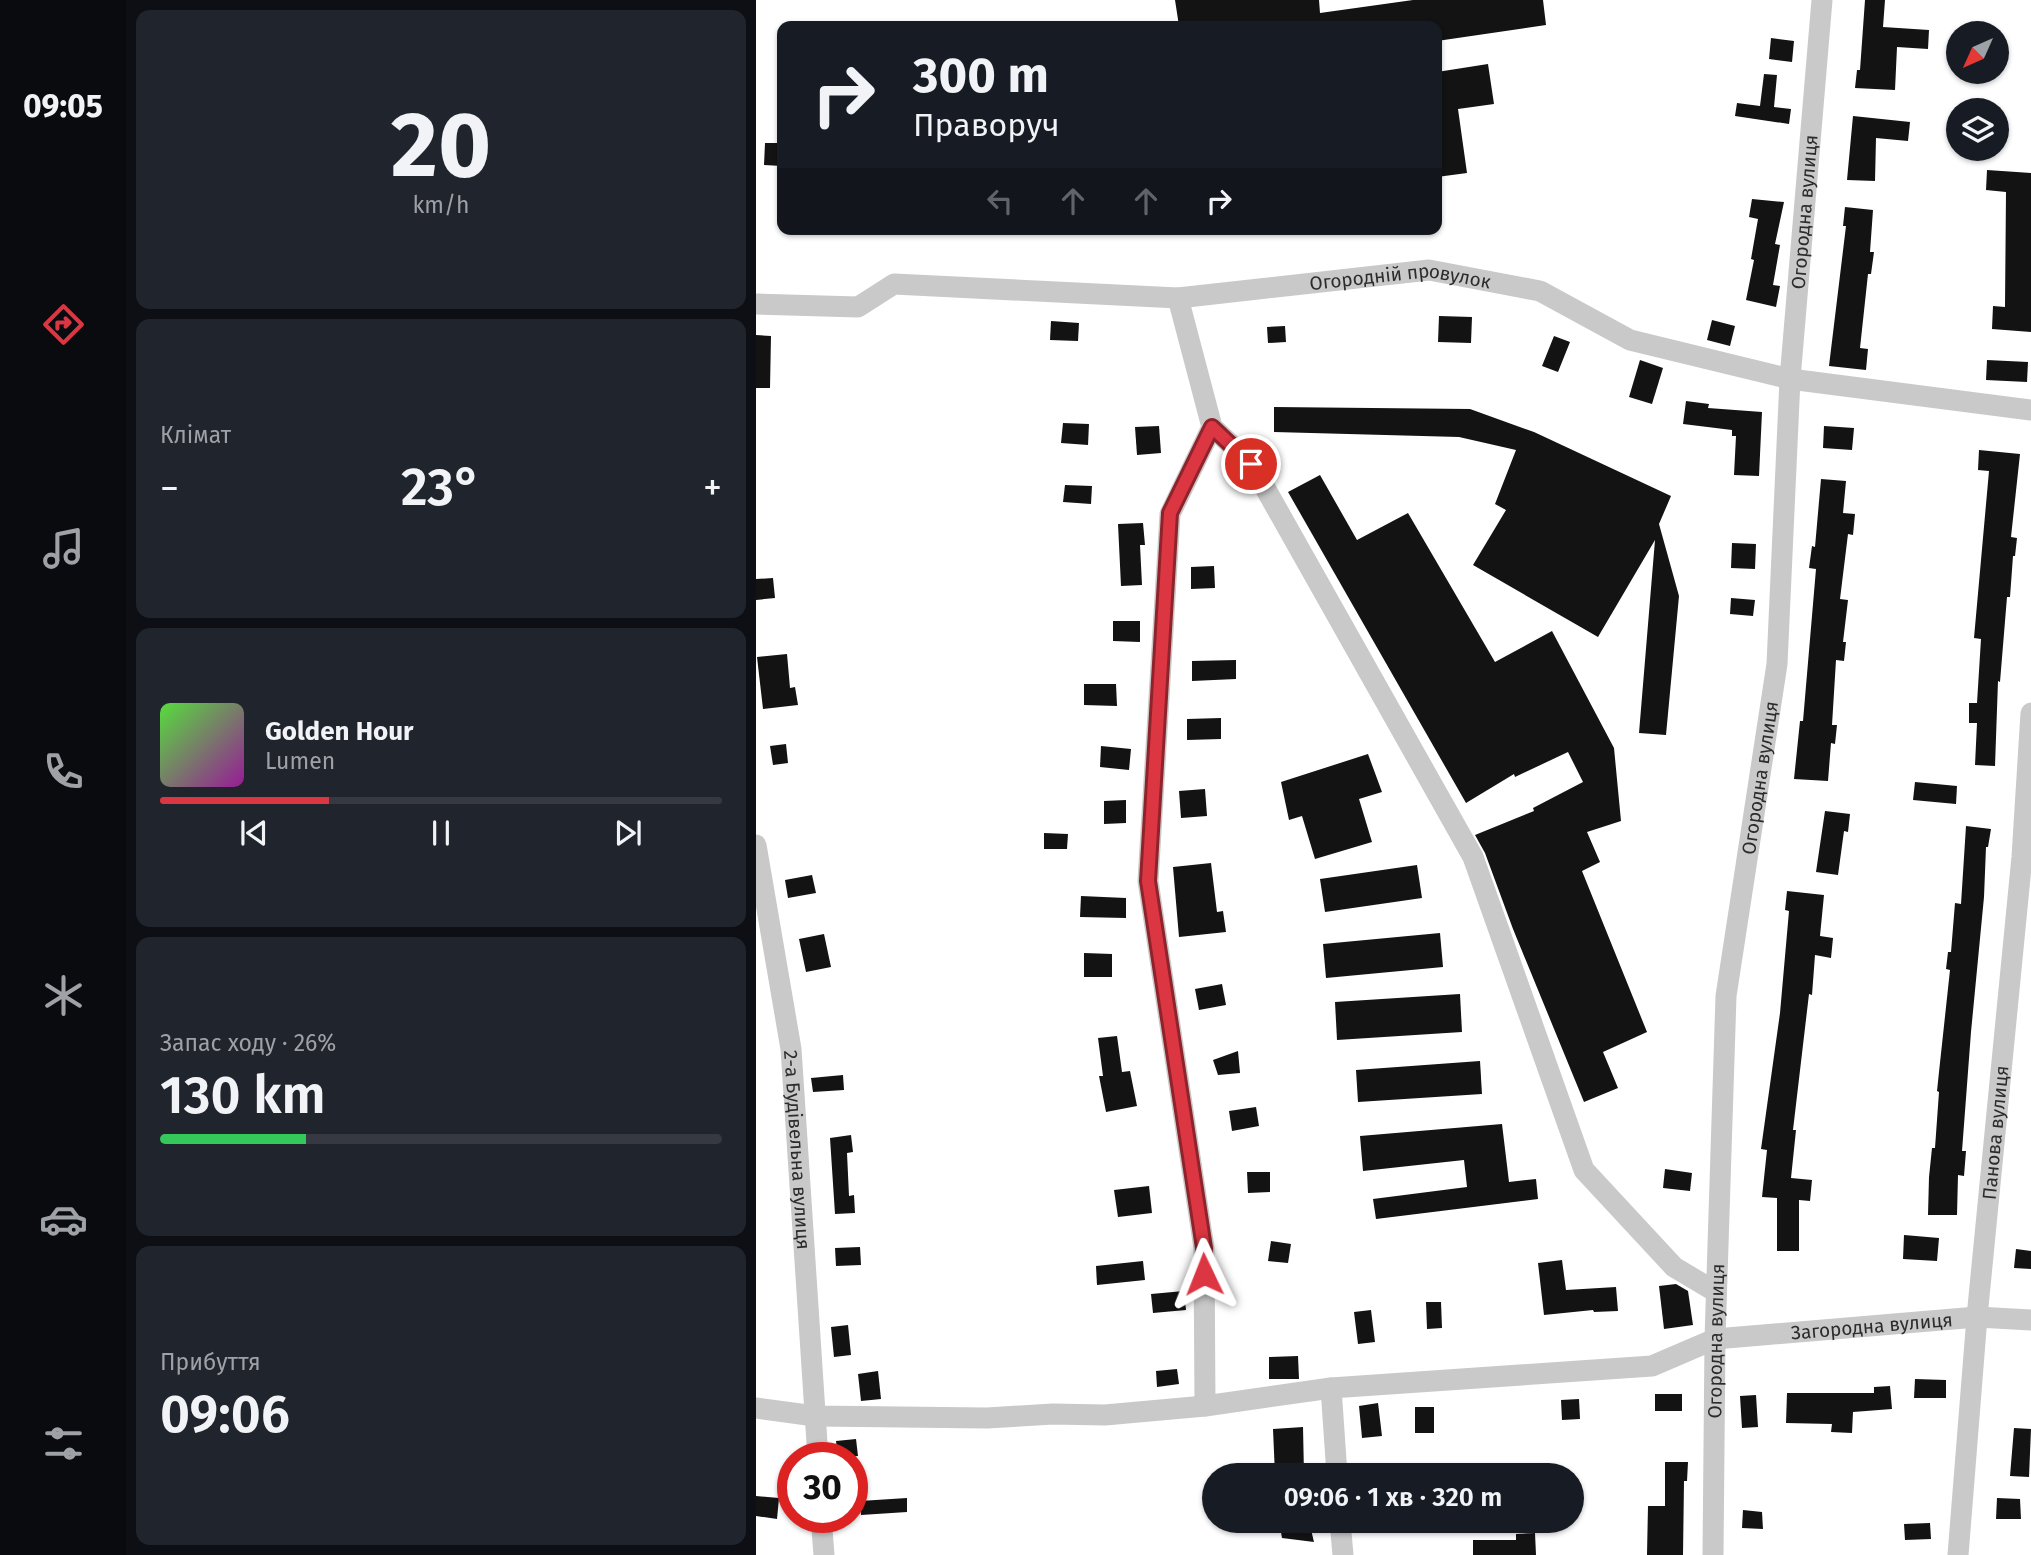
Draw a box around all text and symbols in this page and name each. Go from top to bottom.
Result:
north arrow [1946,21,2009,84]
map controls [1946,21,2009,161]
text: 300 m [913,46,1049,105]
icon: right [798,49,889,140]
text: 09:05 [23,87,103,125]
text: 20 [391,91,491,200]
button: layers [1946,98,2009,161]
text: Праворуч [913,106,1060,144]
street label: Огородна вулиця [1787,134,1823,290]
icon: left [981,182,1019,220]
icon: ahead [1054,182,1092,220]
icon: ahead [1127,182,1165,220]
icon: right [1200,182,1238,220]
text: km/h [413,191,469,219]
street label: Огородній провулок [1308,259,1493,295]
icon: directions [39,300,88,349]
text: Клімат [160,421,231,449]
pin [1221,434,1281,494]
icon: arrive [1232,445,1270,483]
text: 23° [401,456,481,519]
text: − [160,465,179,511]
text: + [703,465,722,511]
icon: music [39,524,88,573]
street label: Огородна вулиця [1737,699,1783,856]
text: Golden Hour [265,716,413,747]
icon: phone [39,747,88,796]
text: Lumen [265,747,335,775]
icon: previous [235,814,273,852]
icon: pause [422,814,460,852]
icon: next [609,814,647,852]
icon: climate [39,971,88,1020]
text: Запас ходу · 26% [160,1029,336,1057]
street label: 2-а Будівельна вулиця [779,1049,815,1250]
text: 130 km [160,1064,326,1127]
street label: Панова вулиця [1978,1064,2014,1201]
icon: car [39,1195,88,1244]
position arrow [1167,1237,1241,1311]
street label: Огородна вулиця [1703,1263,1729,1419]
street label: Загородна вулиця [1790,1308,1954,1345]
text: Прибуття [160,1348,261,1376]
text: 09:06 [160,1383,290,1446]
icon: filters [39,1419,88,1468]
speed limit sign: 30 [777,1442,868,1533]
text: 09:06 · 1 хв · 320 m [1284,1482,1502,1513]

